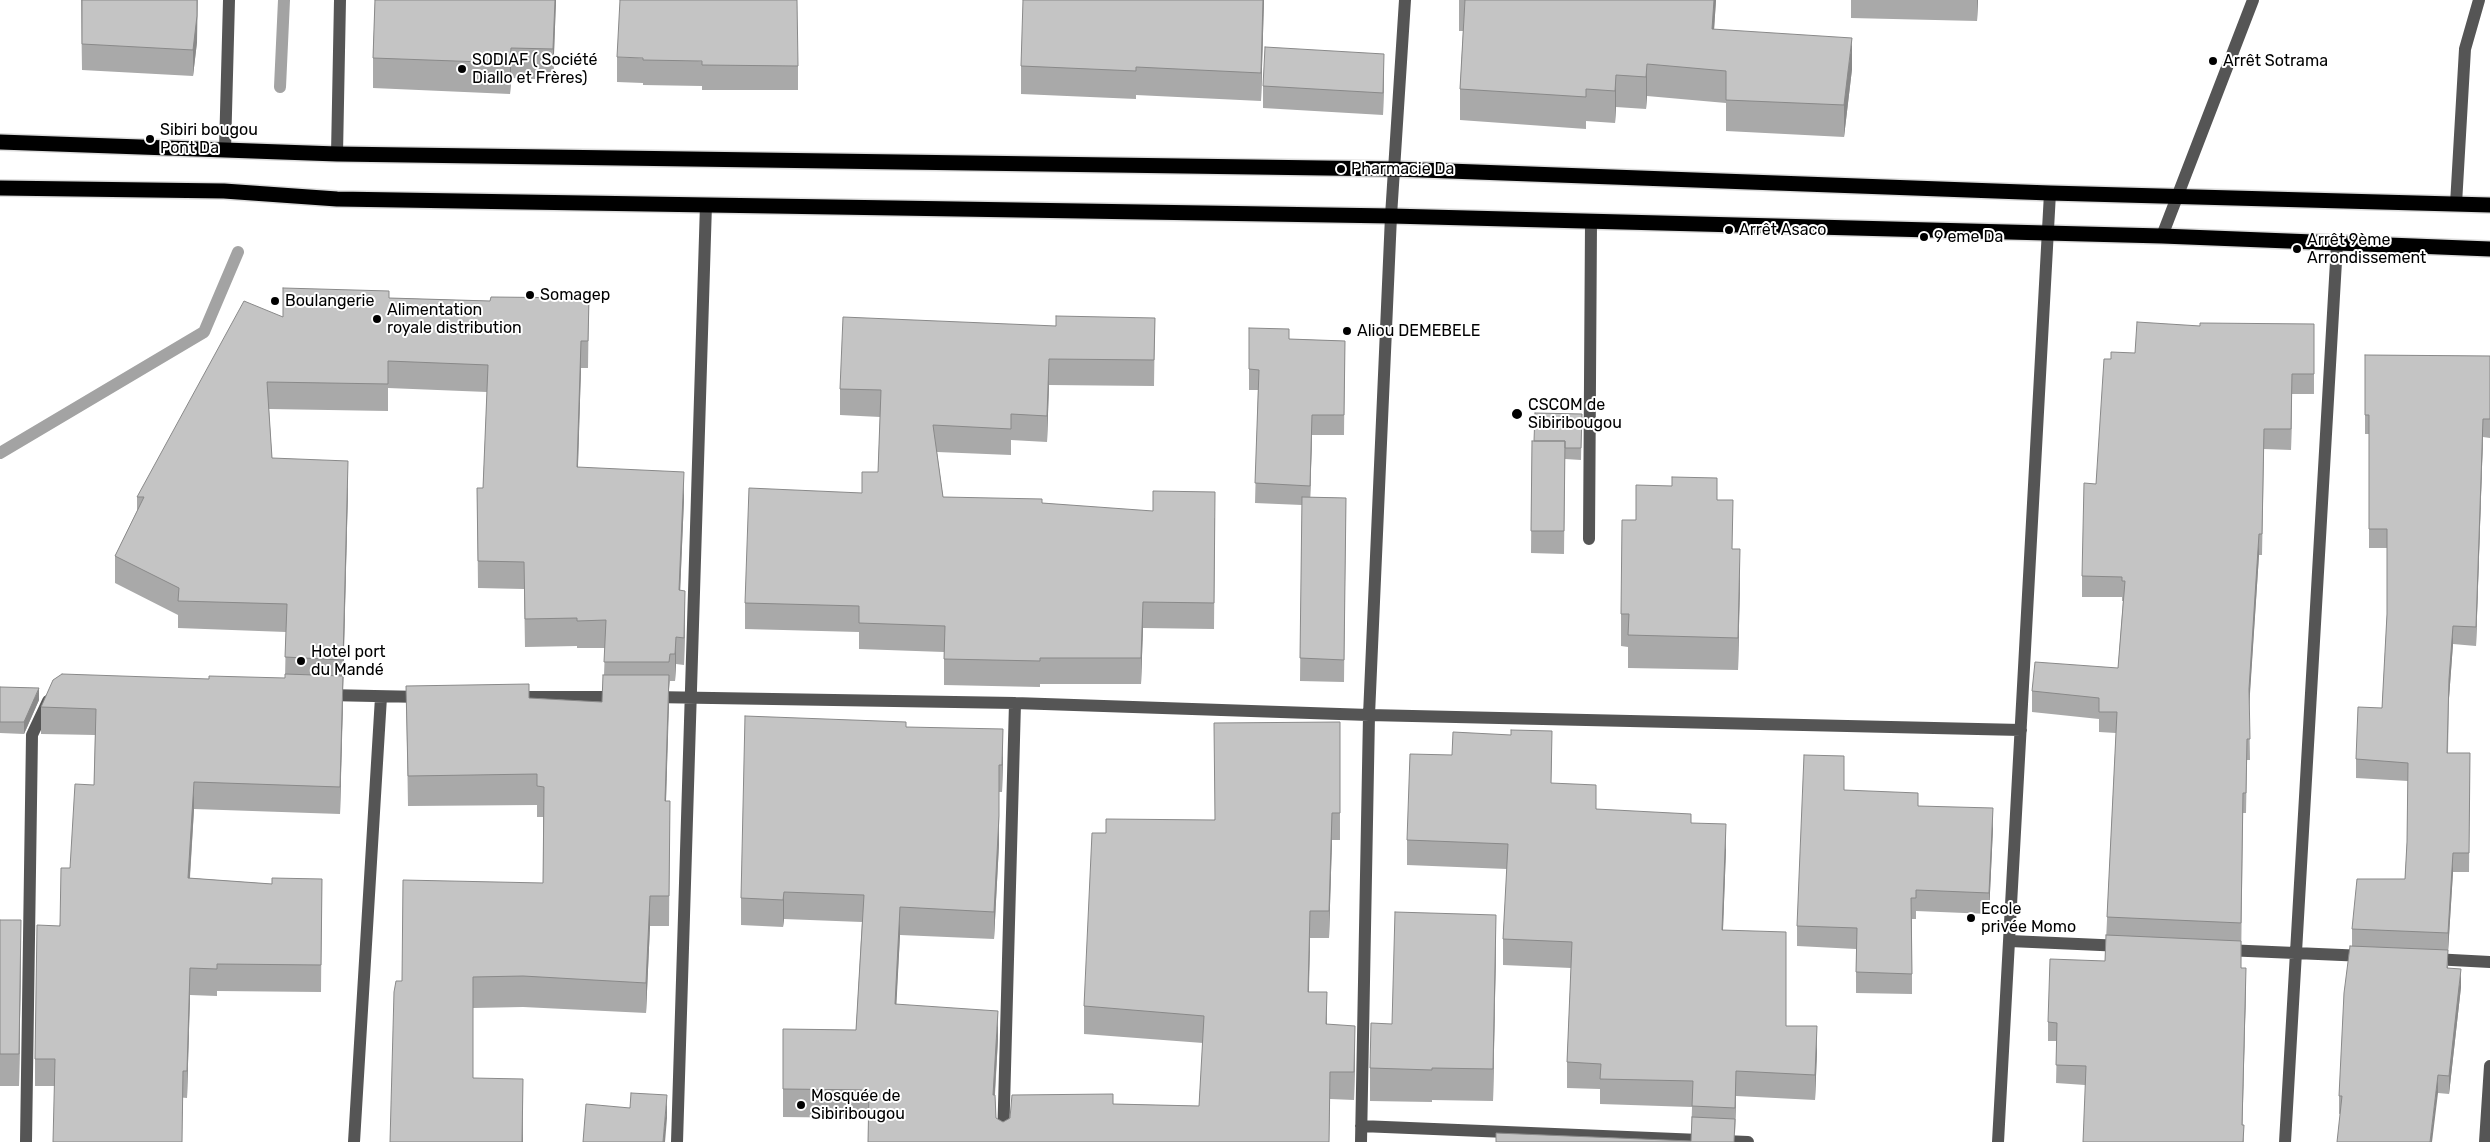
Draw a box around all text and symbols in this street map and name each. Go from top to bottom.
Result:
place label: SODIAF ( Société Diallo et Frères) [472,50,597,88]
place label: Arrêt Sotrama [2223,51,2328,71]
marker: Arrêt Sotrama [2207,55,2219,67]
marker: SODIAF ( Société Diallo et Frères) [456,63,468,75]
place label: Sibiri bougou Pont Da [160,120,258,158]
marker: Sibiri bougou Pont Da [144,133,156,145]
place label: Pharmacie Da [1351,159,1454,179]
marker: Pharmacie Da [1335,163,1347,175]
place label: Arrêt Asaco [1739,220,1827,240]
marker: Arrêt Asaco [1723,224,1735,236]
place label: 9 eme Da [1934,227,2003,247]
place label: Arrêt 9ème Arrondissement [2307,230,2426,268]
marker: 9 eme Da [1918,231,1930,243]
marker: Arrêt 9ème Arrondissement [2291,243,2303,255]
place label: Somagep [540,285,610,305]
marker: Somagep [524,289,536,301]
place label: Boulangerie [285,291,374,311]
marker: Boulangerie [269,295,281,307]
place label: Alimentation royale distribution [387,300,522,338]
marker: Alimentation royale distribution [371,313,383,325]
place label: Aliou DEMEBELE [1357,321,1480,341]
marker: Aliou DEMEBELE [1341,325,1353,337]
place label: CSCOM de Sibiribougou [1528,395,1622,433]
marker: CSCOM de Sibiribougou [1510,407,1524,421]
place label: Hotel port du Mandé [311,642,386,680]
marker: Hotel port du Mandé [295,655,307,667]
place label: Ecole privée Momo [1981,899,2076,937]
marker: Ecole privée Momo [1965,912,1977,924]
place label: Mosquée de Sibiribougou [811,1086,905,1124]
marker: Mosquée de Sibiribougou [795,1099,807,1111]

